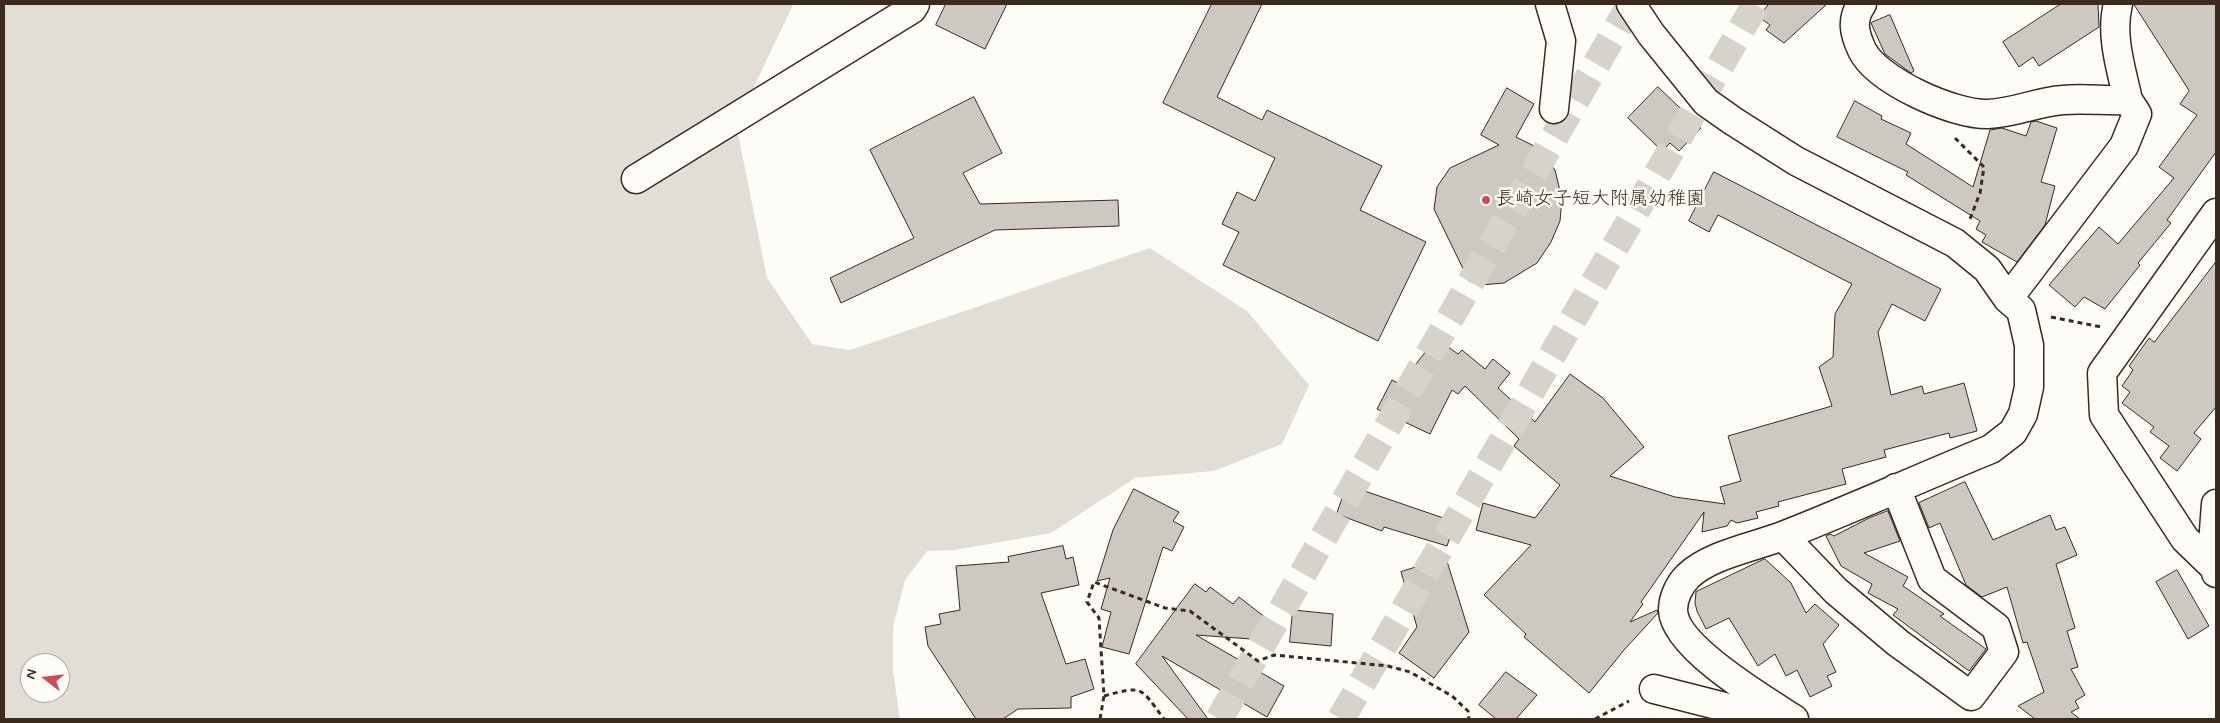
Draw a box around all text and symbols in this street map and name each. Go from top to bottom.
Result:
place label: 長崎女子短大附属幼稚園 [1496,189,1705,211]
marker: 長崎女子短大附属幼稚園 [1480,194,1492,206]
north arrow [20,653,70,703]
text: N [22,667,41,681]

